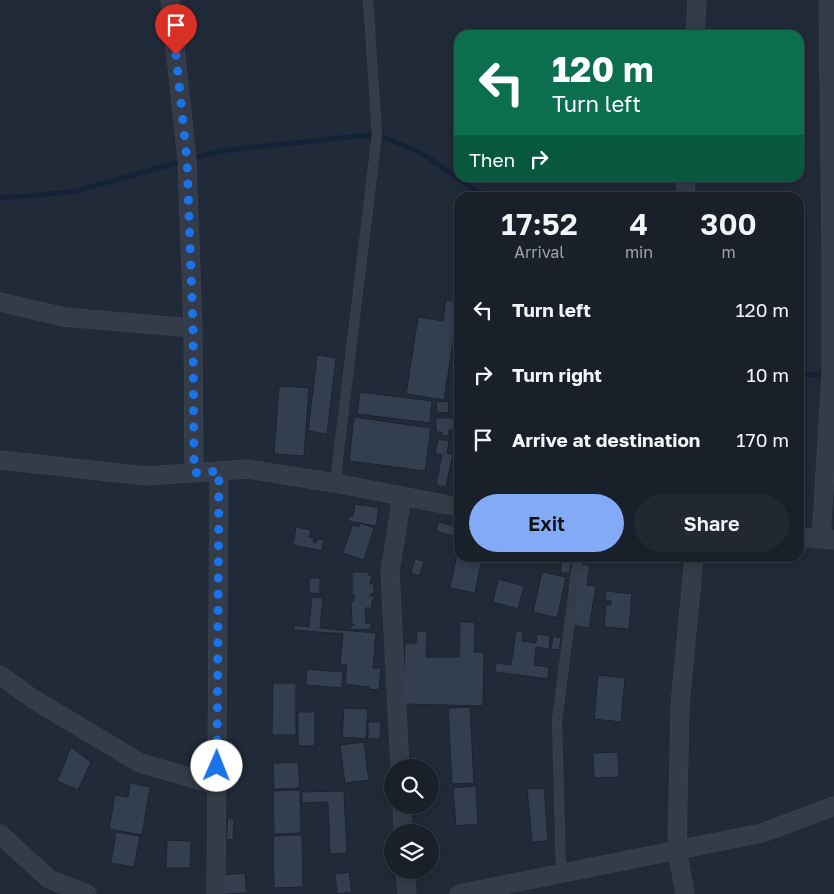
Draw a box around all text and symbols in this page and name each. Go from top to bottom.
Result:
pin [155,4,197,55]
icon: arrive [162,11,190,39]
text: 120 m [552,48,654,90]
icon: left [469,50,534,115]
text: Turn left [552,90,641,117]
icon: right [525,145,553,173]
text: Then [469,148,515,171]
text: 17:52 [501,206,578,242]
text: 4 [630,206,648,242]
text: 300 [700,206,757,242]
text: Arrival [514,242,565,262]
text: min [625,242,653,262]
text: m [721,242,736,262]
icon: left [469,296,497,324]
text: Turn left [512,298,591,321]
text: 120 m [735,298,789,321]
icon: right [469,361,497,389]
text: Turn right [512,363,602,386]
text: 10 m [746,363,789,386]
icon: arrive [469,426,497,454]
text: Arrive at destination [512,428,700,451]
text: 170 m [736,428,789,451]
button: Exit [469,494,624,552]
button: Share [634,494,789,552]
position arrow [190,739,242,791]
map controls [384,759,439,879]
button: search [384,759,439,814]
button: layers [384,824,439,879]

